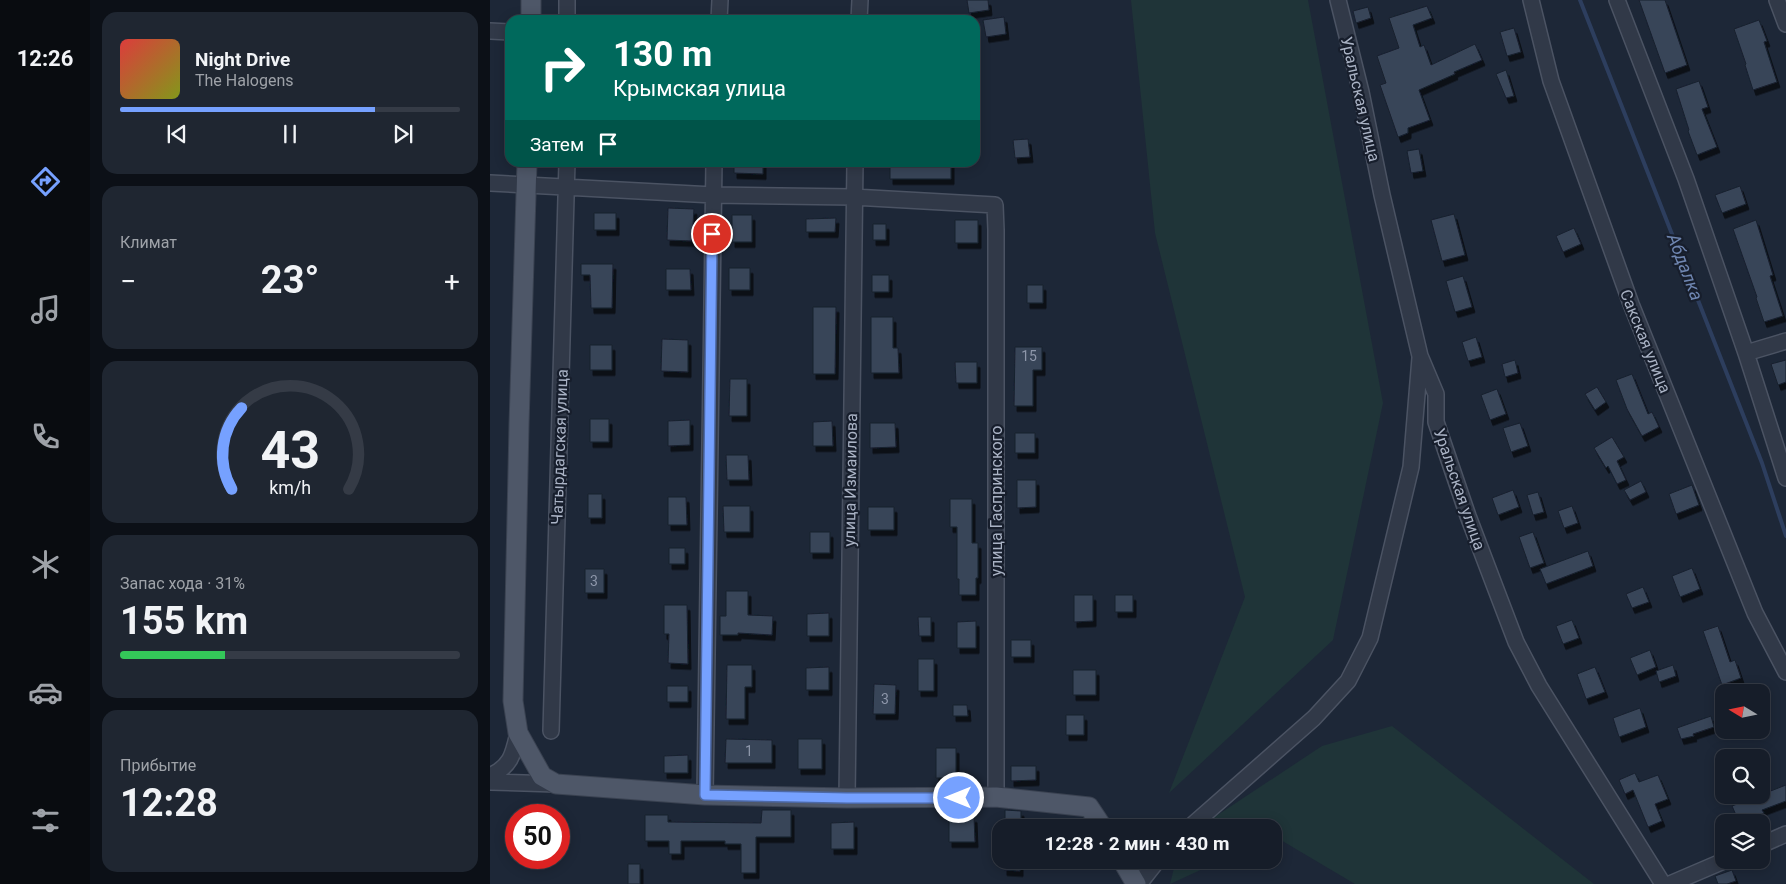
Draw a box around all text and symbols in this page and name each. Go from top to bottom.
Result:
text: 130 m [613,34,712,75]
icon: right [530,35,595,100]
street label: Уральская улица [1337,35,1384,163]
text: 12:26 [17,46,73,71]
text: Night Drive [195,48,290,71]
text: The Halogens [195,71,294,90]
text: Крымская улица [613,76,786,101]
icon: previous [163,120,191,148]
icon: pause [276,120,304,148]
icon: next [389,120,417,148]
icon: arrive [594,130,622,158]
text: Затем [530,133,584,156]
icon: directions [28,164,63,199]
pin [691,213,733,255]
icon: arrive [698,220,726,248]
water label: Абдалка [1663,229,1708,303]
text: Климат [120,233,177,252]
text: 23° [261,258,319,302]
text: − [120,265,136,298]
text: + [444,265,460,298]
street label: Сакская улица [1616,287,1675,396]
icon: music [28,292,63,327]
house number: 15 [1021,348,1037,364]
street label: Чатырдагская улица [547,369,572,525]
street label: улица Измаилова [840,413,861,547]
icon: phone [28,419,63,454]
text: 43 [260,420,320,481]
street label: улица Гаспринского [987,426,1006,576]
street label: Уральская улица [1430,426,1489,552]
text: km/h [269,477,311,498]
icon: climate [28,547,63,582]
house number: 3 [590,573,598,589]
text: Запас хода · 31% [120,574,245,593]
text: 155 km [120,599,248,643]
icon: car [28,675,63,710]
north arrow [1715,684,1770,739]
map controls [1715,684,1770,869]
house number: 3 [881,691,889,707]
house number: 1 [745,743,753,759]
button: search [1715,749,1770,804]
text: Прибытие [120,756,196,775]
position arrow [932,771,984,823]
text: 12:28 [120,781,218,825]
icon: filters [28,803,63,838]
speed limit sign: 50 [505,804,570,869]
button: layers [1715,814,1770,869]
text: 12:28 · 2 мин · 430 m [1045,832,1229,855]

